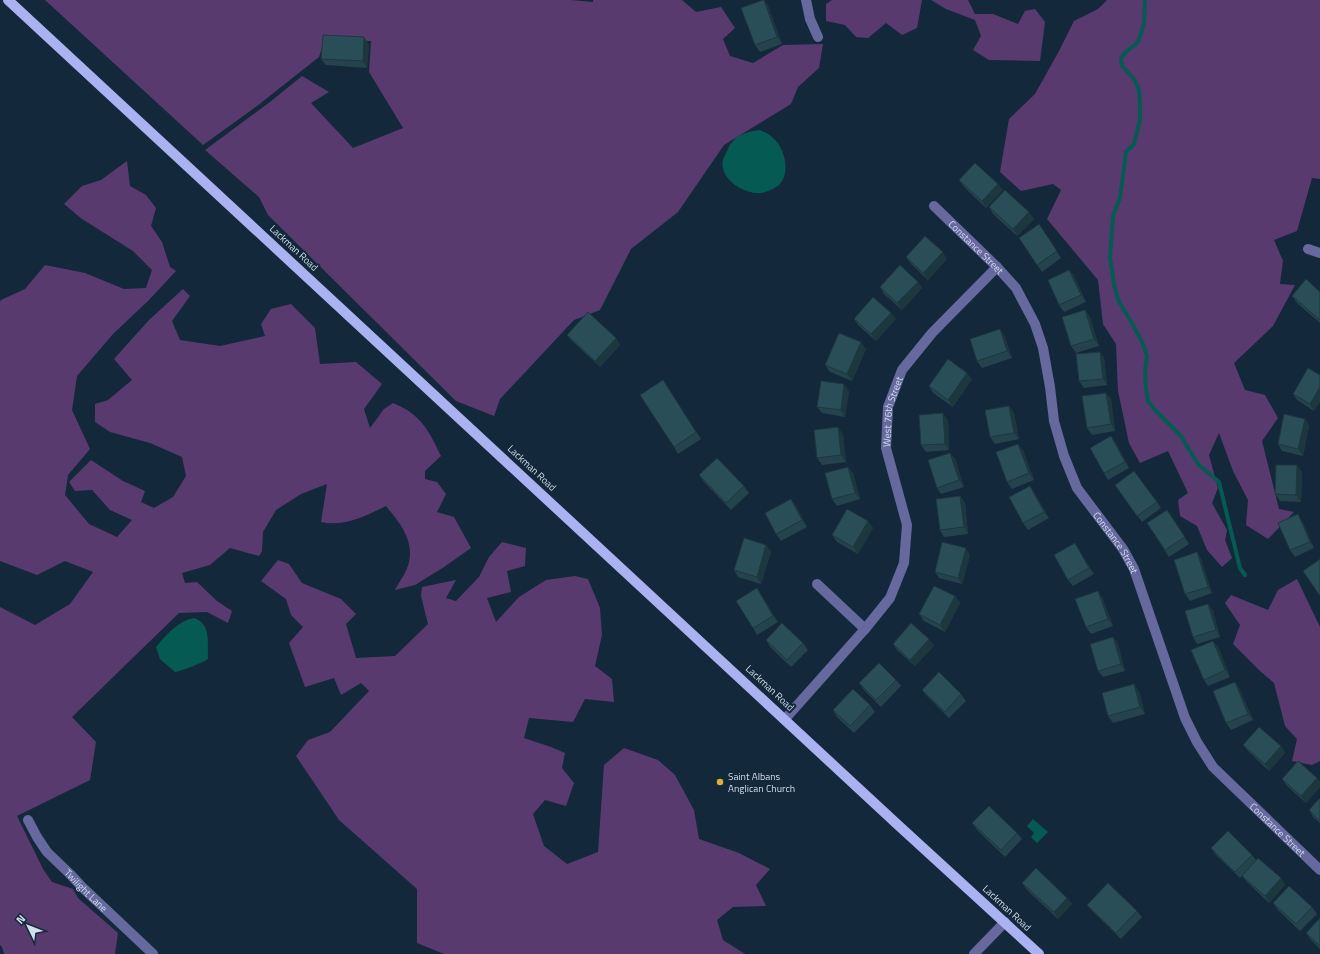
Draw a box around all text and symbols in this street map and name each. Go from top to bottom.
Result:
street label: Constance Street [945,217,1008,278]
street label: Lackman Road [266,222,322,274]
street label: West 76th Street [879,374,907,447]
street label: Lackman Road [504,442,560,494]
street label: Constance Street [1090,508,1143,576]
street label: Lackman Road [742,662,798,714]
place label: Saint Albans Anglican Church [728,769,795,796]
marker: Saint Albans Anglican Church [715,777,725,787]
street label: Constance Street [1247,799,1309,860]
street label: Twilight Lane [61,865,111,915]
street label: Lackman Road [979,882,1035,934]
north arrow [8,906,48,946]
text: N [12,911,29,927]

